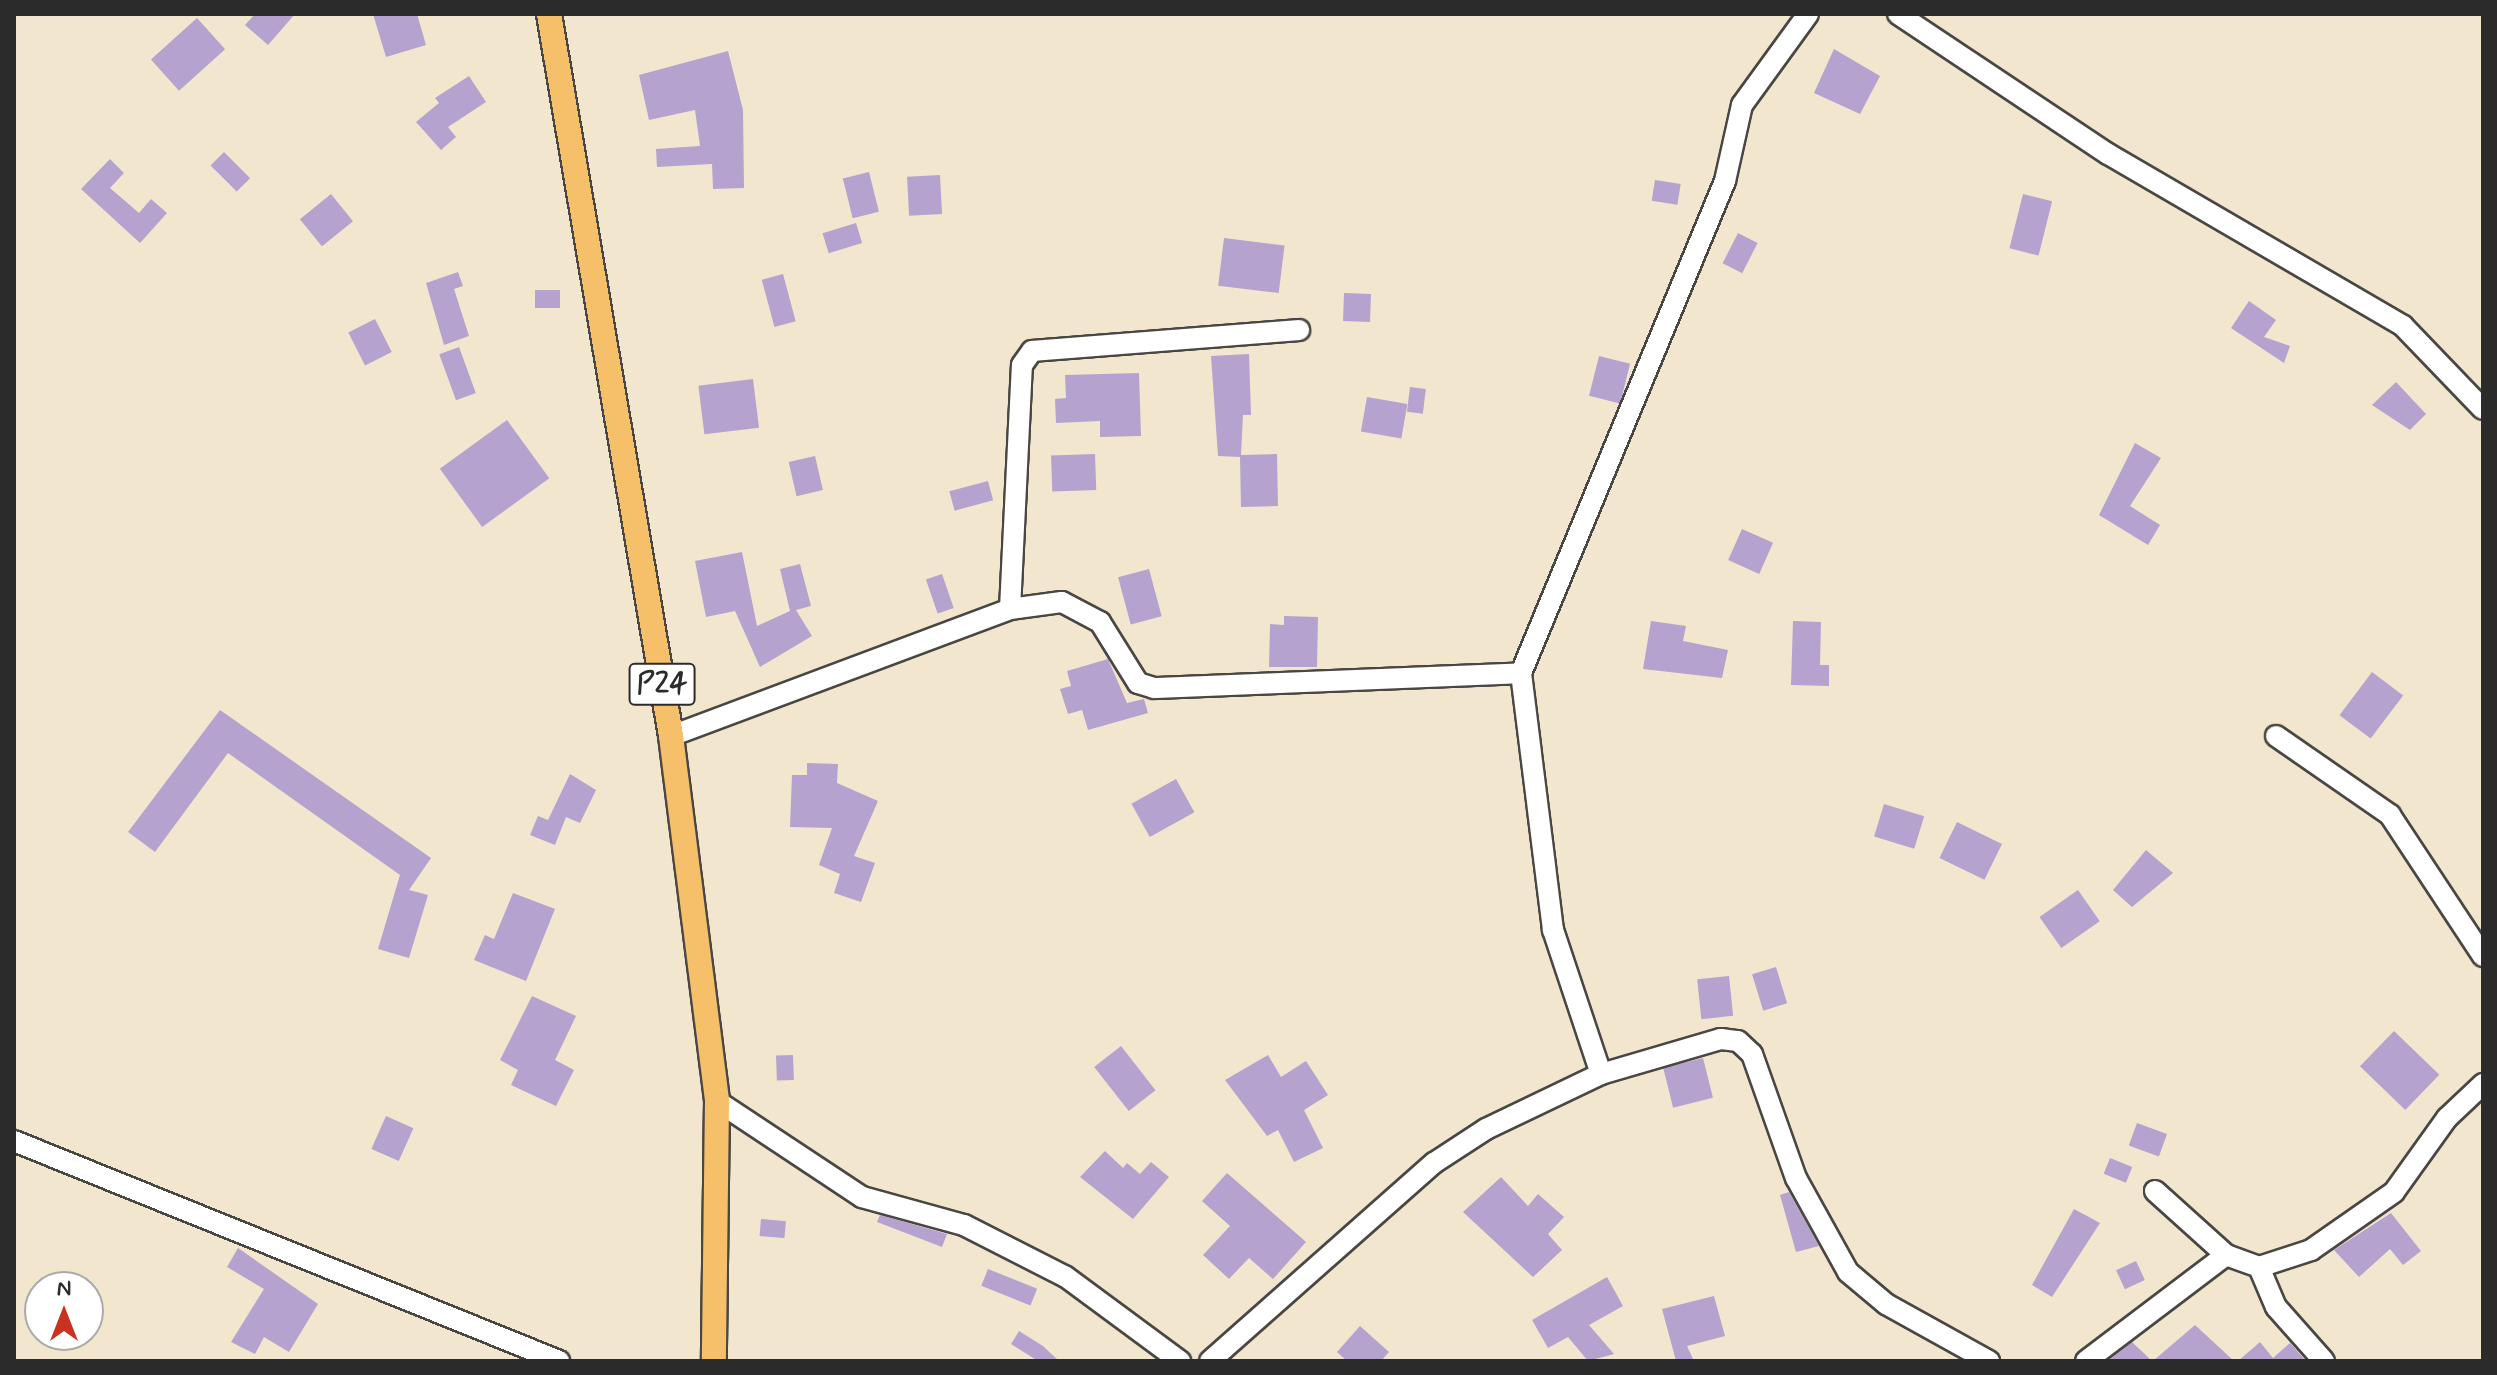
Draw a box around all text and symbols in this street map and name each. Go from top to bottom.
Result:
road number: P24 [628,658,696,710]
north arrow [24,1271,104,1351]
text: N [57,1275,71,1303]

